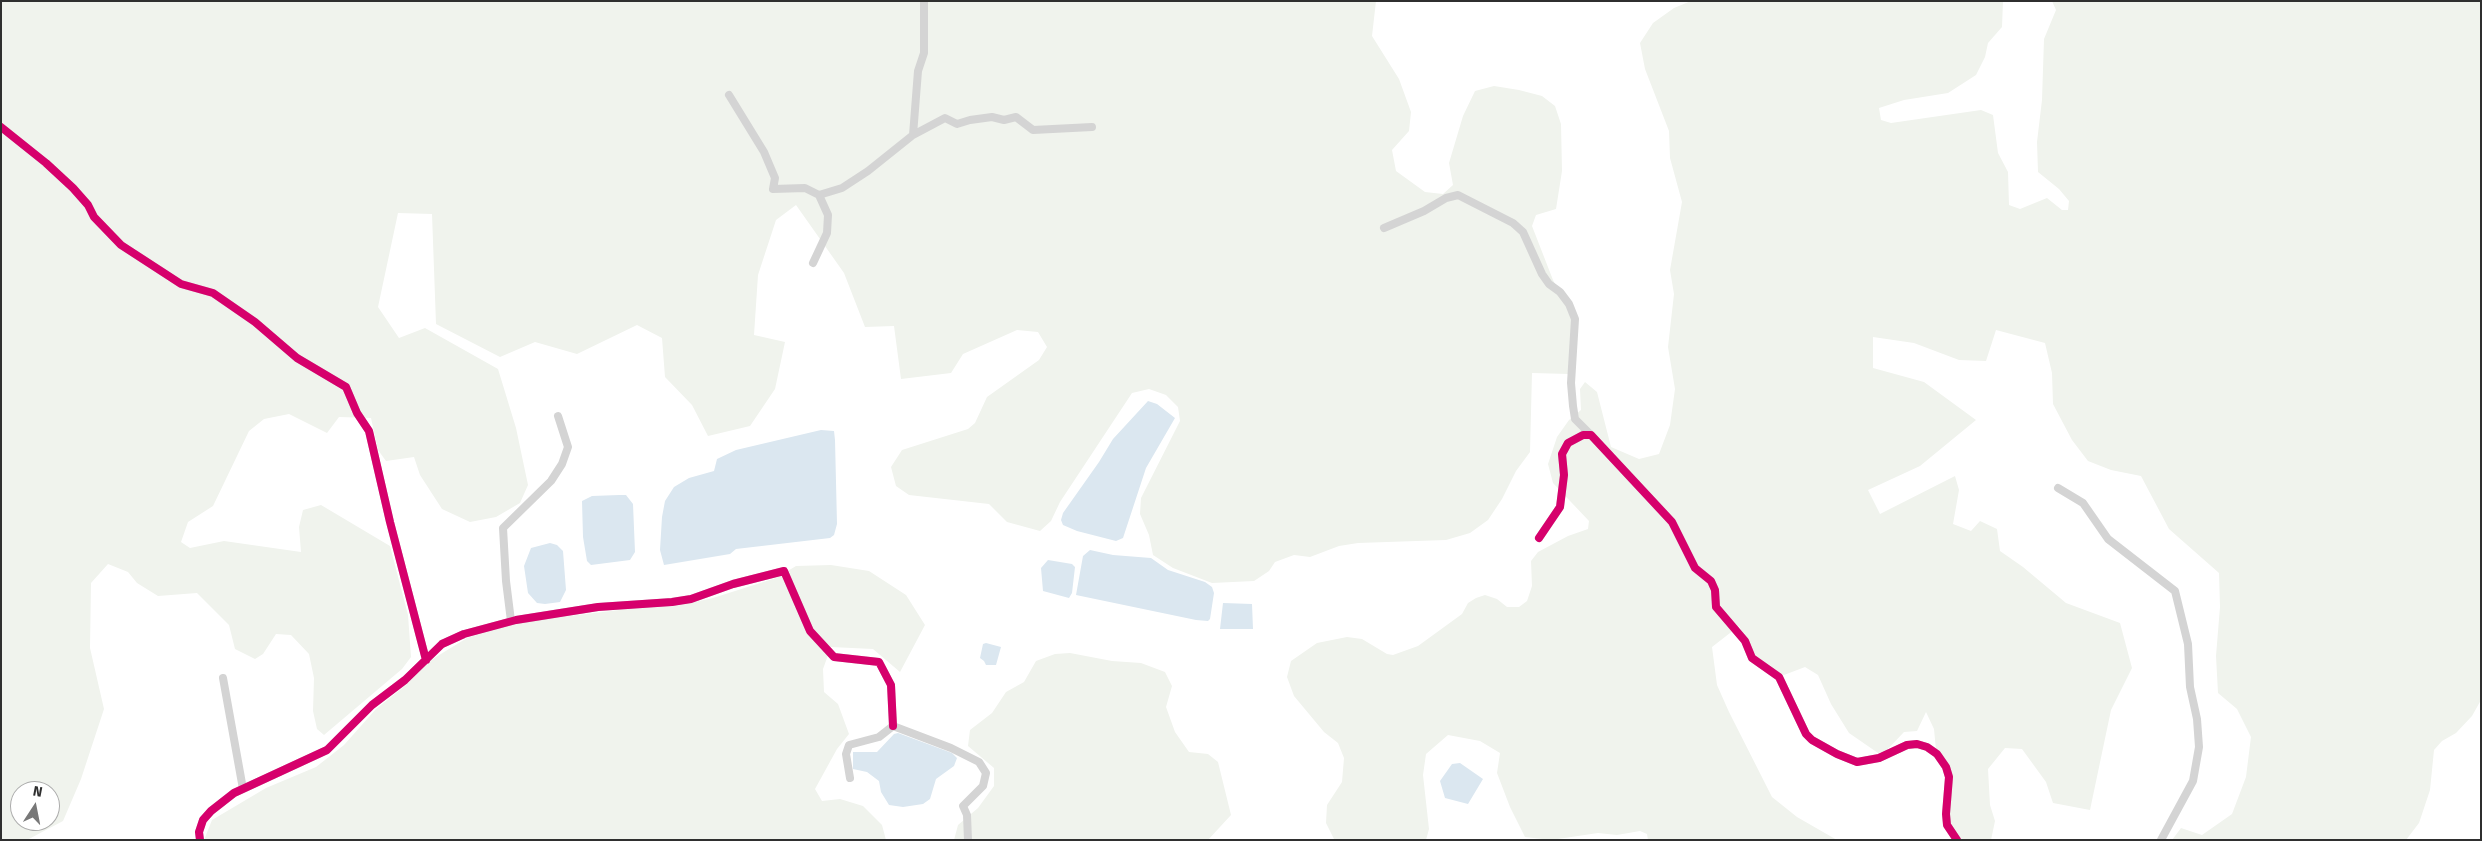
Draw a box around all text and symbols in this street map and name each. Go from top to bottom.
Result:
north arrow [10,781,60,831]
text: N [32,783,44,801]

